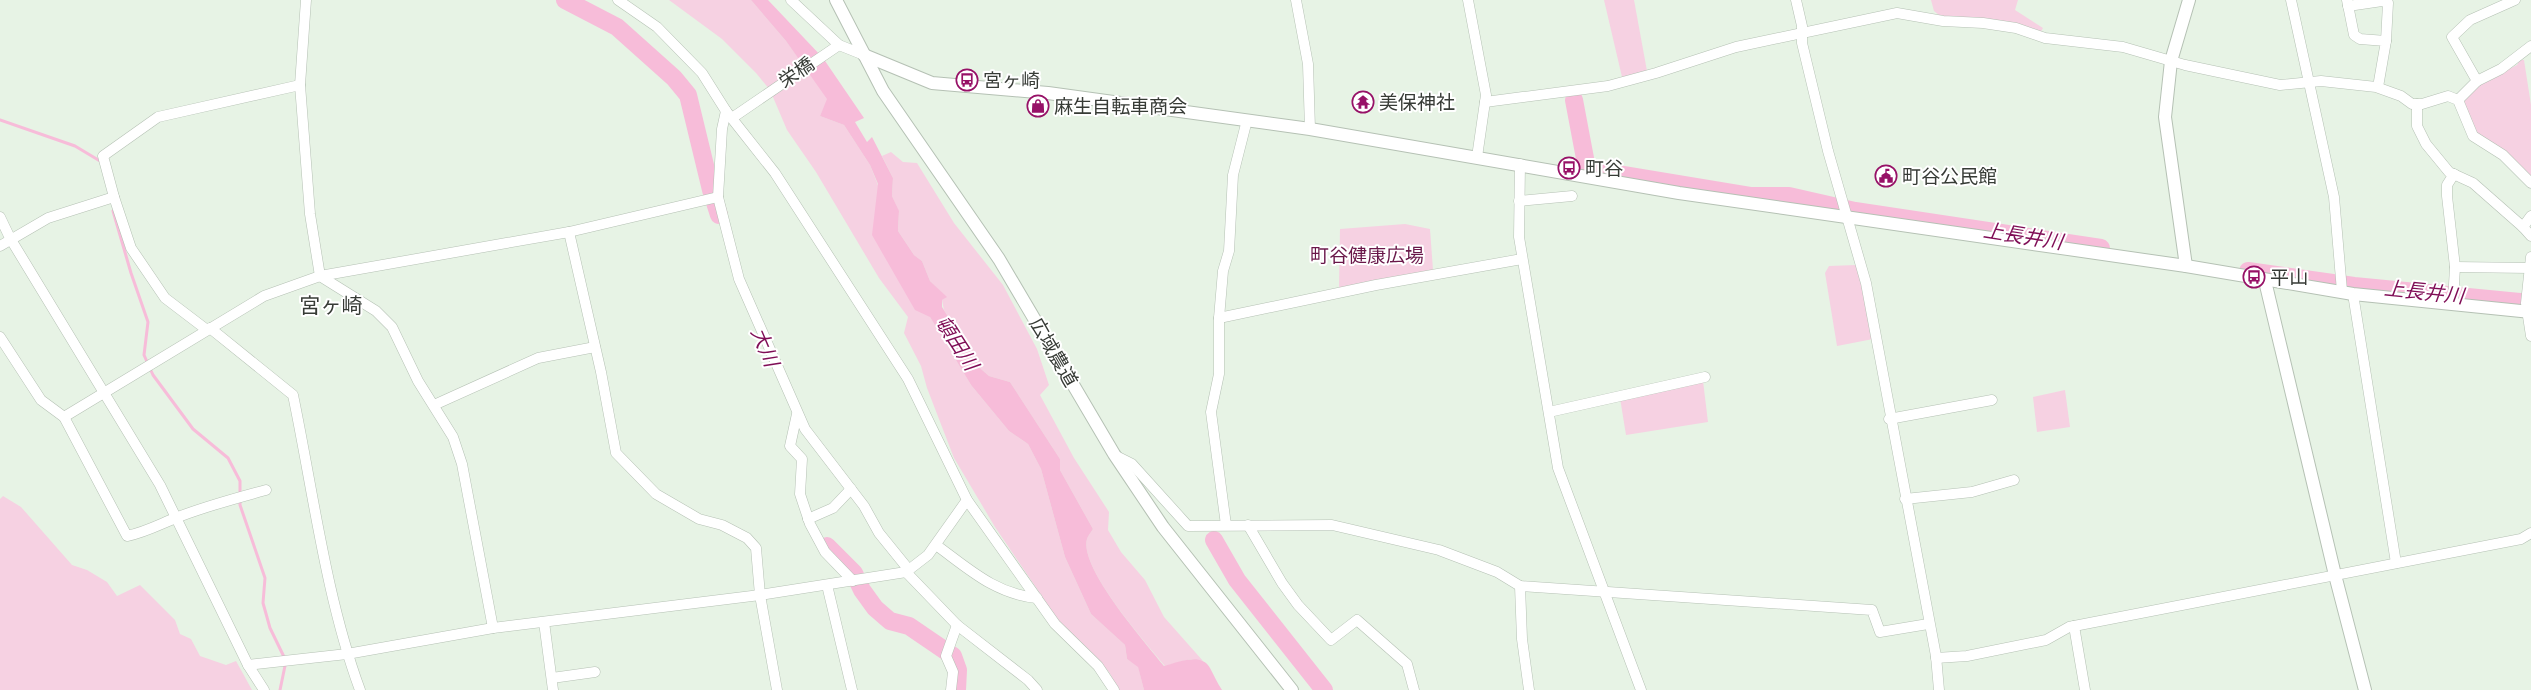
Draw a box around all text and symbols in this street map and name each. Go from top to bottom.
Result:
street label: 栄橋 [775,53,818,93]
bus stop icon: 宮ヶ崎 [955,68,979,92]
place label: 宮ヶ崎 [983,70,1040,92]
temple icon: 美保神社 [1351,90,1375,114]
place label: 美保神社 [1379,92,1455,114]
shop icon: 麻生自転車商会 [1026,94,1050,118]
place label: 麻生自転車商会 [1054,96,1187,118]
bus stop icon: 町谷 [1557,156,1581,180]
place label: 町谷 [1585,158,1623,180]
public building icon: 町谷公民館 [1874,164,1898,188]
place label: 町谷公民館 [1902,166,1997,188]
water label: 上長井川 [1982,219,2066,254]
park label: 町谷健康広場 [1310,245,1424,267]
bus stop icon: 平山 [2242,265,2266,289]
place label: 平山 [2270,267,2308,289]
water label: 上長井川 [2383,277,2467,308]
district label: 宮ヶ崎 [300,294,363,318]
water label: 頓田川 [931,312,984,376]
street label: 広域農道 [1025,314,1082,391]
water label: 大川 [746,324,784,372]

